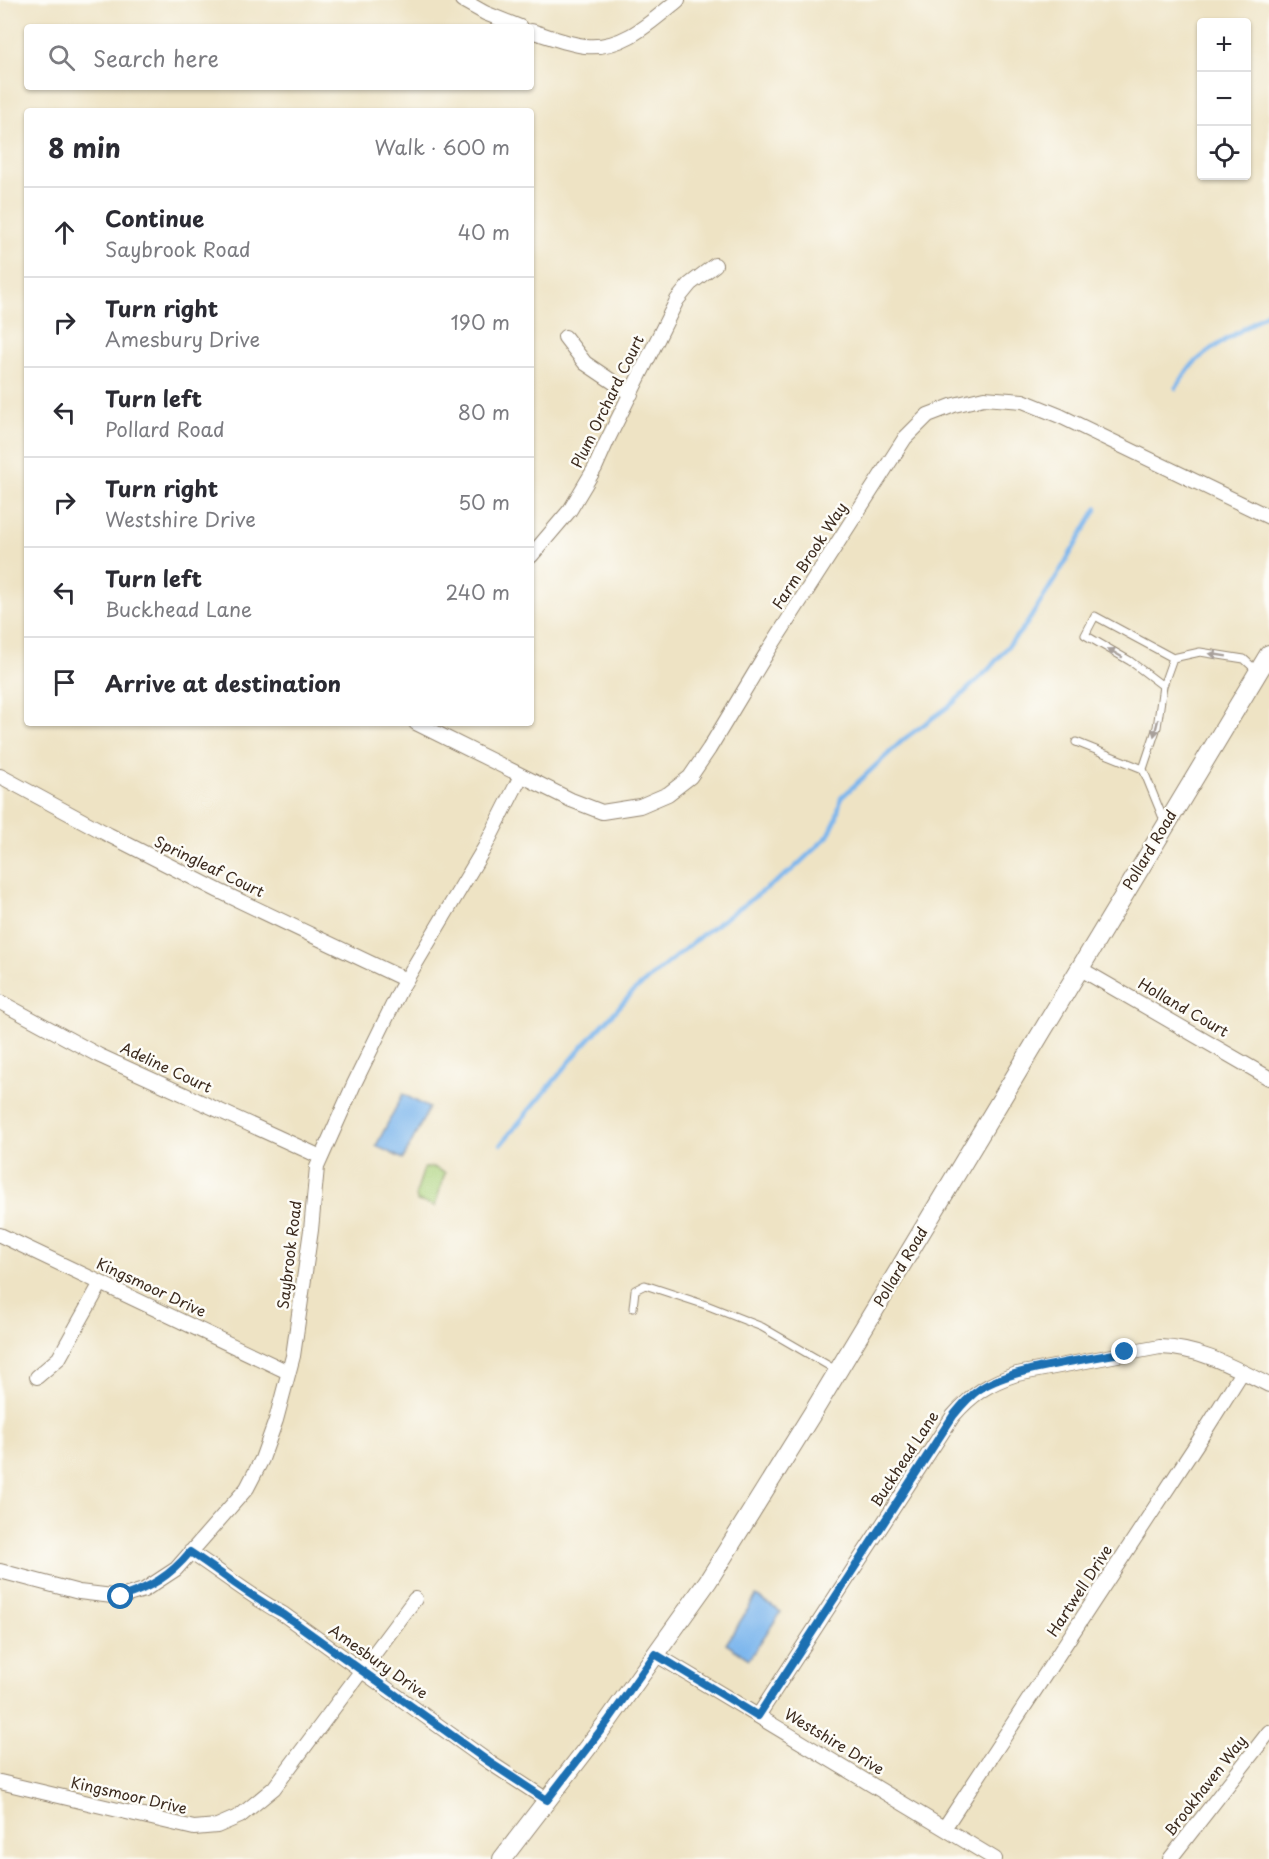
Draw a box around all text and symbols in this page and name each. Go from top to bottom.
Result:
map controls [1197,18,1251,180]
button: + [1197,18,1251,72]
search box [24,24,534,90]
icon: search [45,41,78,74]
text: Search here [93,41,219,74]
button: − [1197,72,1251,126]
button: locate [1197,126,1251,180]
text: 8 min [48,128,121,167]
text: Walk · 600 m [374,132,510,162]
text: Continue [105,201,204,234]
icon: ahead [48,216,81,249]
text: 40 m [458,217,510,247]
text: Saybrook Road [105,234,251,264]
text: Turn right [105,291,218,324]
icon: right [48,306,81,339]
text: 190 m [451,307,510,337]
text: Amesbury Drive [105,324,260,354]
street label: Plum Orchard Court [564,331,649,472]
text: Turn left [105,381,202,414]
icon: left [48,396,81,429]
text: 80 m [458,397,510,427]
text: Pollard Road [105,414,225,444]
text: Turn right [105,471,218,504]
icon: right [48,486,81,519]
text: 50 m [458,487,510,517]
street label: Farm Brook Way [765,497,852,613]
text: Westshire Drive [105,504,256,534]
text: Turn left [105,561,202,594]
icon: left [48,576,81,609]
text: 240 m [445,577,510,607]
text: Buckhead Lane [105,594,252,624]
one-way arrow [1107,647,1123,658]
one-way arrow [1208,650,1227,659]
icon: arrive [48,666,81,699]
text: Arrive at destination [105,666,341,699]
one-way arrow [1151,719,1160,737]
street label: Pollard Road [1116,805,1182,894]
street label: Springleaf Court [151,829,269,902]
street label: Holland Court [1134,971,1233,1042]
street label: Adeline Court [117,1035,216,1098]
street label: Saybrook Road [270,1199,307,1310]
street label: Pollard Road [867,1222,933,1311]
street label: Kingsmoor Drive [93,1251,210,1322]
route end [1111,1338,1137,1364]
street label: Buckhead Lane [864,1406,943,1511]
street label: Hartwell Drive [1040,1540,1117,1641]
route start [107,1583,133,1609]
street label: Amesbury Drive [325,1618,433,1704]
street label: Westshire Drive [780,1702,889,1780]
street label: Brookhaven Way [1158,1730,1252,1840]
street label: Kingsmoor Drive [69,1770,190,1819]

